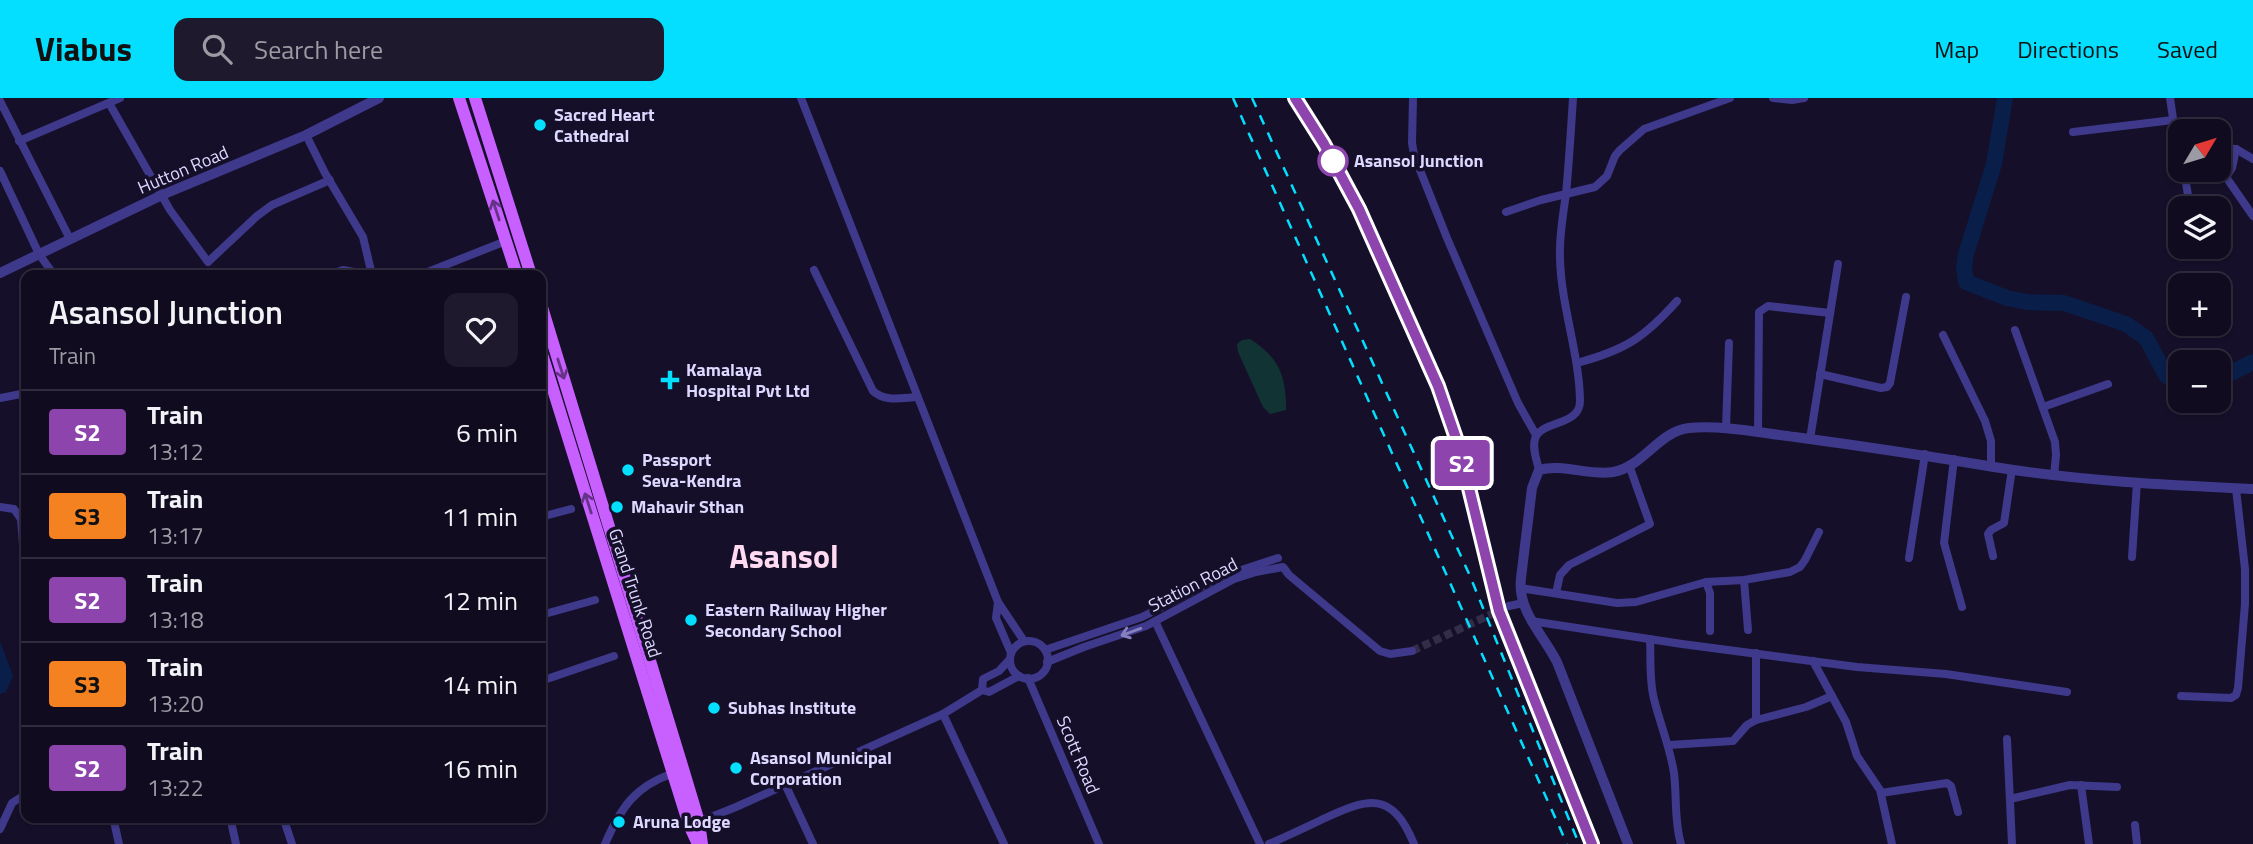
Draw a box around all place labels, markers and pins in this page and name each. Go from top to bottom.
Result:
place label: Sacred Heart Cathedral [554,101,655,149]
marker: Sacred Heart Cathedral [532,117,548,133]
marker: Asansol Junction [1318,146,1348,176]
place label: Asansol Junction [1354,147,1483,174]
place label: Kamalaya Hospital Pvt Ltd [686,356,810,404]
marker: Kamalaya Hospital Pvt Ltd [660,370,680,390]
place label: Passport Seva-Kendra [642,446,742,494]
marker: Passport Seva-Kendra [620,462,636,478]
place label: Mahavir Sthan [631,493,744,520]
marker: Mahavir Sthan [609,499,625,515]
place label: Eastern Railway Higher Secondary School [705,596,887,644]
marker: Eastern Railway Higher Secondary School [683,612,699,628]
place label: Subhas Institute [728,694,856,721]
marker: Subhas Institute [706,700,722,716]
place label: Asansol Municipal Corporation [750,744,892,792]
marker: Asansol Municipal Corporation [728,760,744,776]
place label: Aruna Lodge [633,808,730,835]
marker: Aruna Lodge [611,814,627,830]

